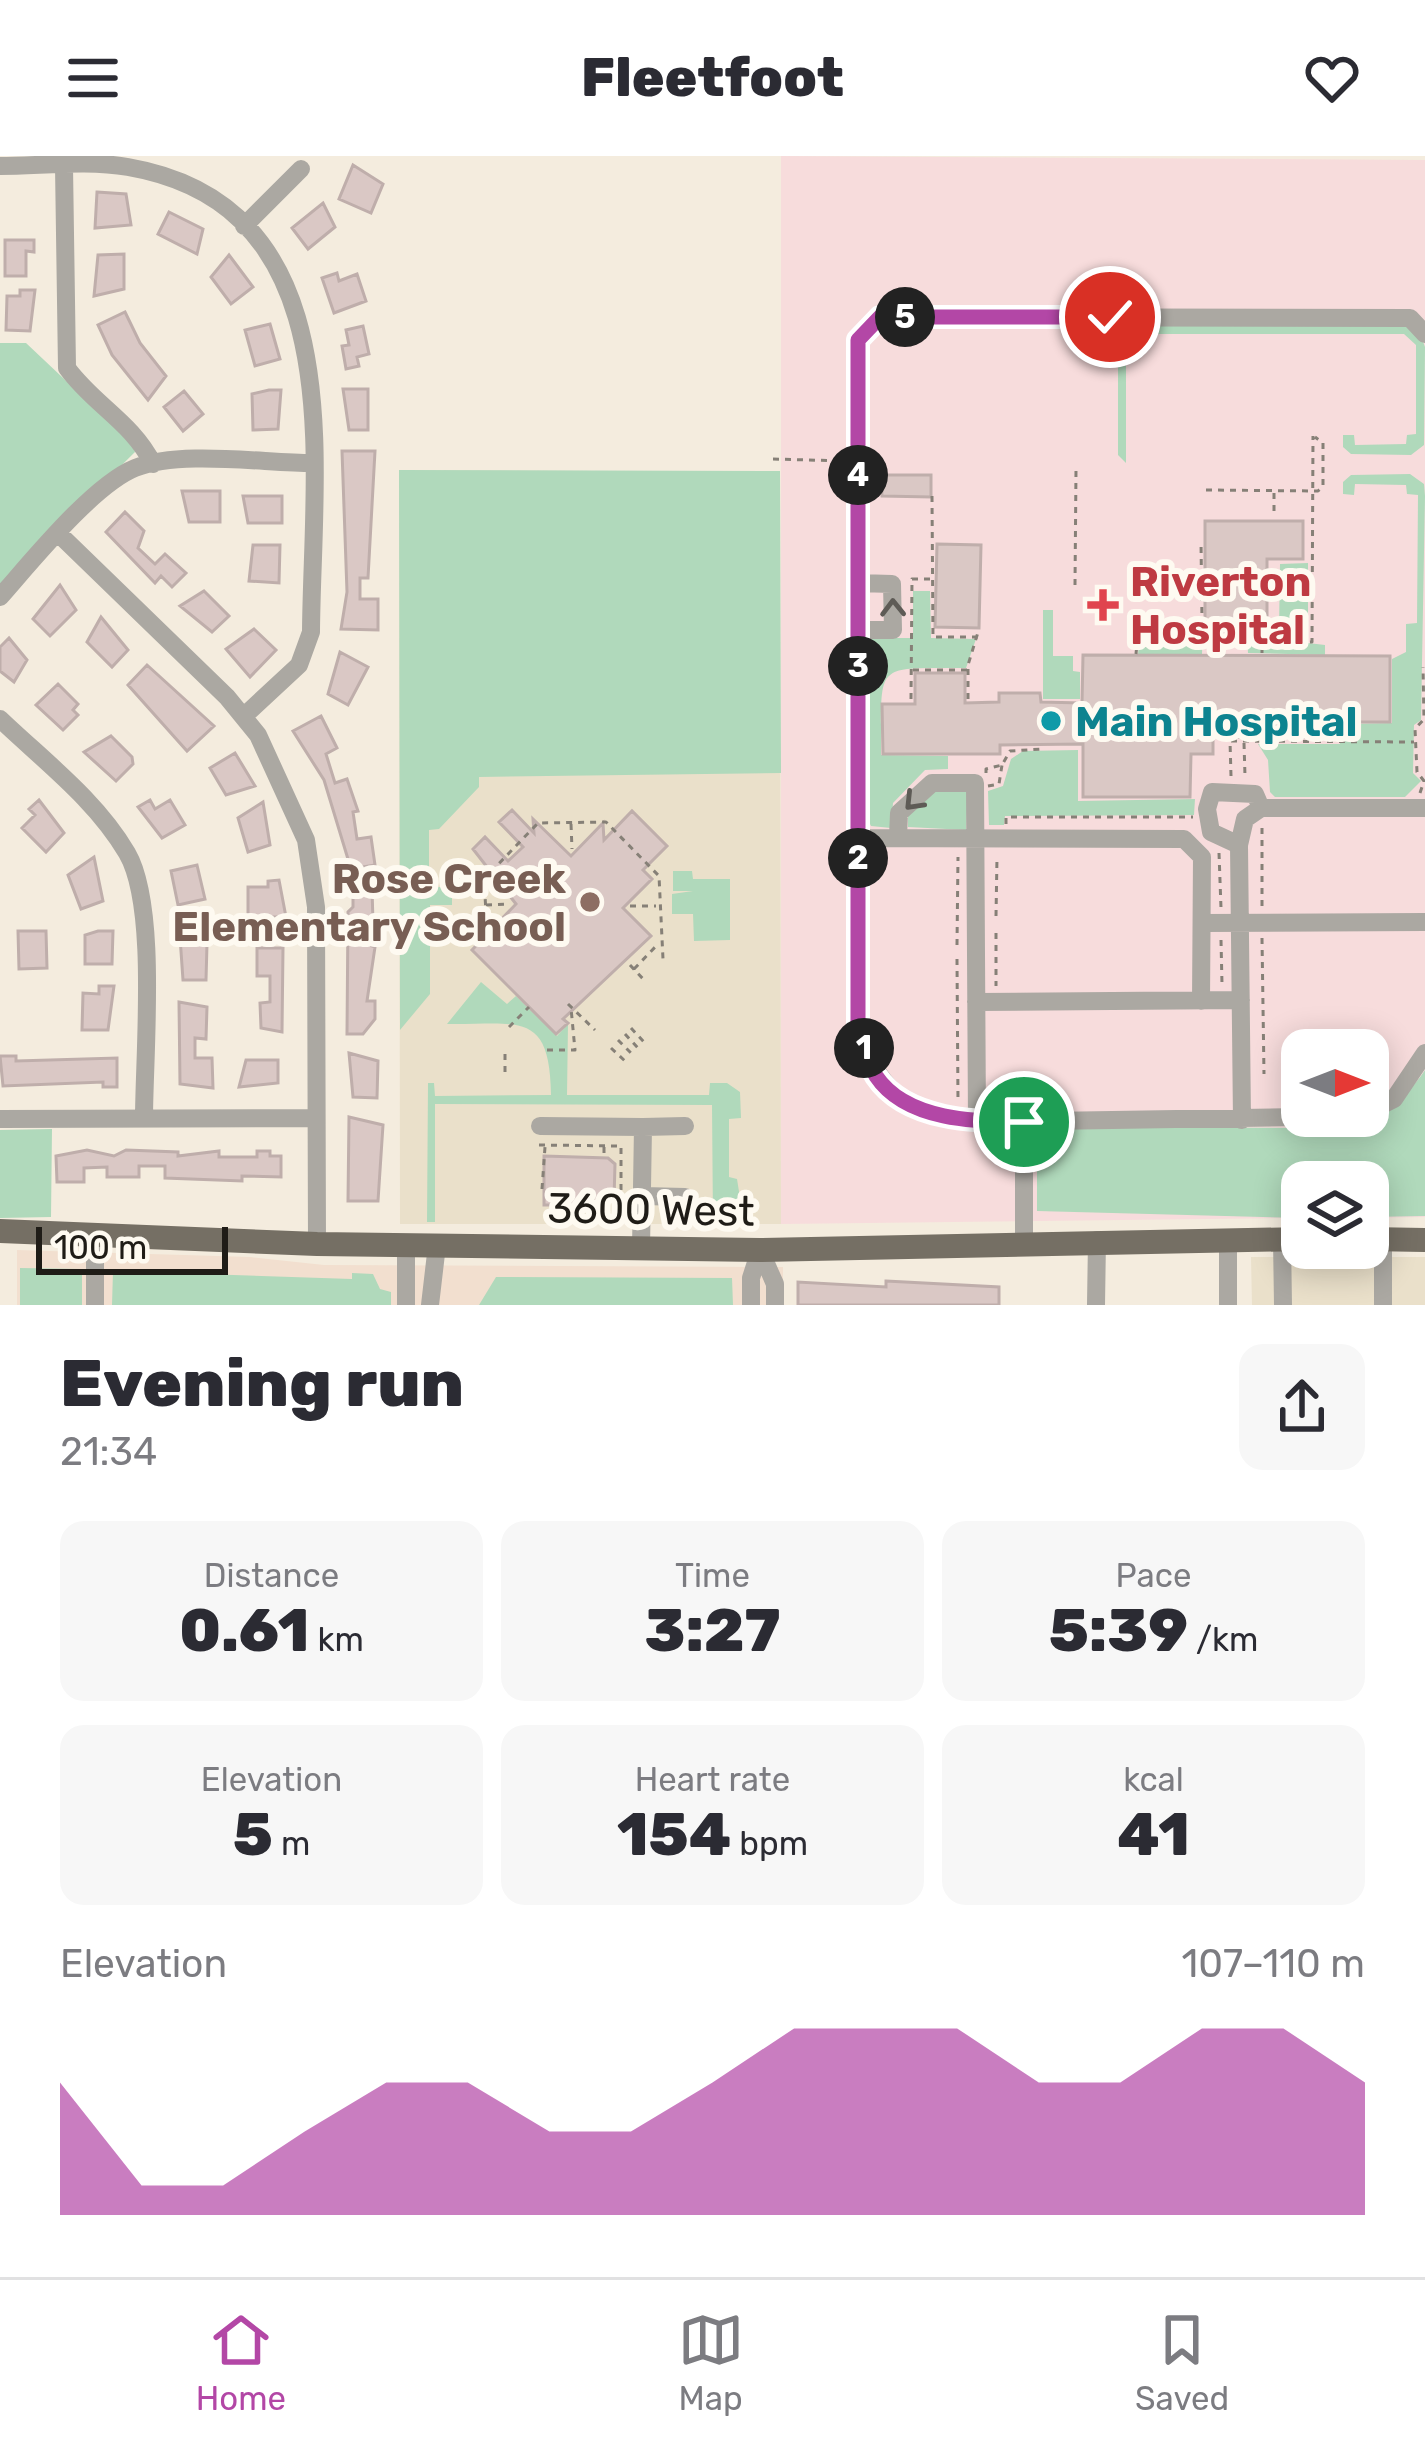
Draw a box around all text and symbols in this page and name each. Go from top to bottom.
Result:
icon: menu [60,45,126,111]
icon: heart [1299,45,1365,111]
text: Fleetfoot [581,46,844,110]
pin [1059,266,1161,368]
icon: check [1077,284,1143,350]
pin: 5 [875,287,935,347]
text: 5 [894,297,916,336]
pin: 4 [828,445,888,505]
text: 4 [847,455,869,494]
place label: Riverton Hospital [1130,557,1312,655]
marker: Riverton Hospital [1087,589,1119,621]
one-way arrow [880,598,906,616]
pin: 3 [828,636,888,696]
text: 3 [847,646,869,685]
place label: Main Hospital [1075,697,1358,747]
marker: Main Hospital [1038,708,1064,734]
one-way arrow [905,788,927,810]
pin: 2 [828,828,888,888]
text: 2 [847,838,869,877]
place label: Rose Creek Elementary School [172,854,566,952]
marker: Rose Creek Elementary School [577,889,603,915]
pin: 1 [834,1018,894,1078]
text: 1 [856,1028,872,1067]
north arrow [1281,1029,1389,1137]
map controls [1281,1029,1389,1269]
pin [973,1071,1075,1173]
icon: arrive [991,1089,1057,1155]
button: layers [1281,1161,1389,1269]
street label: 3600 West [547,1183,755,1237]
scale bar [36,1221,228,1274]
text: 100 m [54,1228,147,1267]
text: Evening run [60,1344,464,1423]
button: share [1239,1344,1365,1470]
text: 21:34 [60,1429,157,1475]
text: Distance [204,1556,339,1595]
text: Time [675,1556,750,1595]
text: Pace [1116,1556,1191,1595]
text: 0.61 [179,1595,309,1666]
text: 3:27 [644,1595,781,1666]
text: 5:39 [1049,1595,1188,1666]
text: km [309,1620,364,1659]
text: /km [1188,1620,1258,1659]
text: Elevation [201,1760,342,1799]
text: Heart rate [635,1760,790,1799]
text: kcal [1123,1760,1184,1799]
text: 5 [233,1799,273,1870]
text: 154 [617,1799,731,1870]
text: 41 [1117,1799,1190,1870]
text: m [273,1824,310,1863]
text: bpm [731,1824,808,1863]
text: Elevation [60,1941,227,1987]
text: 107–110 m [1182,1941,1365,1987]
tab: Home [196,2307,286,2418]
tab: Map [678,2307,744,2418]
tab: Saved [1135,2307,1229,2418]

